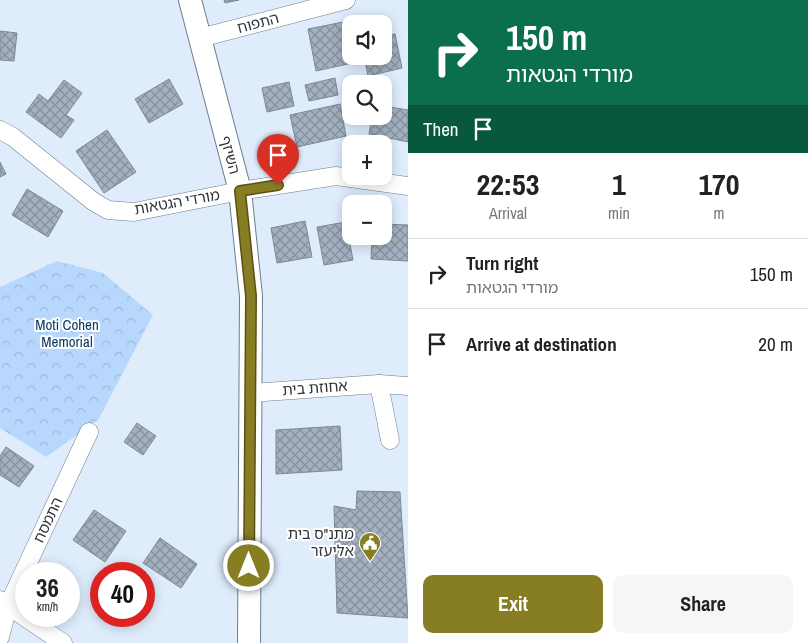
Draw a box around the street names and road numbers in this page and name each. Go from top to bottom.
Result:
street label: התפוח [234,7,281,38]
street label: השיזף [215,133,246,176]
street label: מורדי הגטאות [132,184,221,219]
street label: אחוזת בית [282,375,348,400]
street label: התמסח [28,493,67,546]

